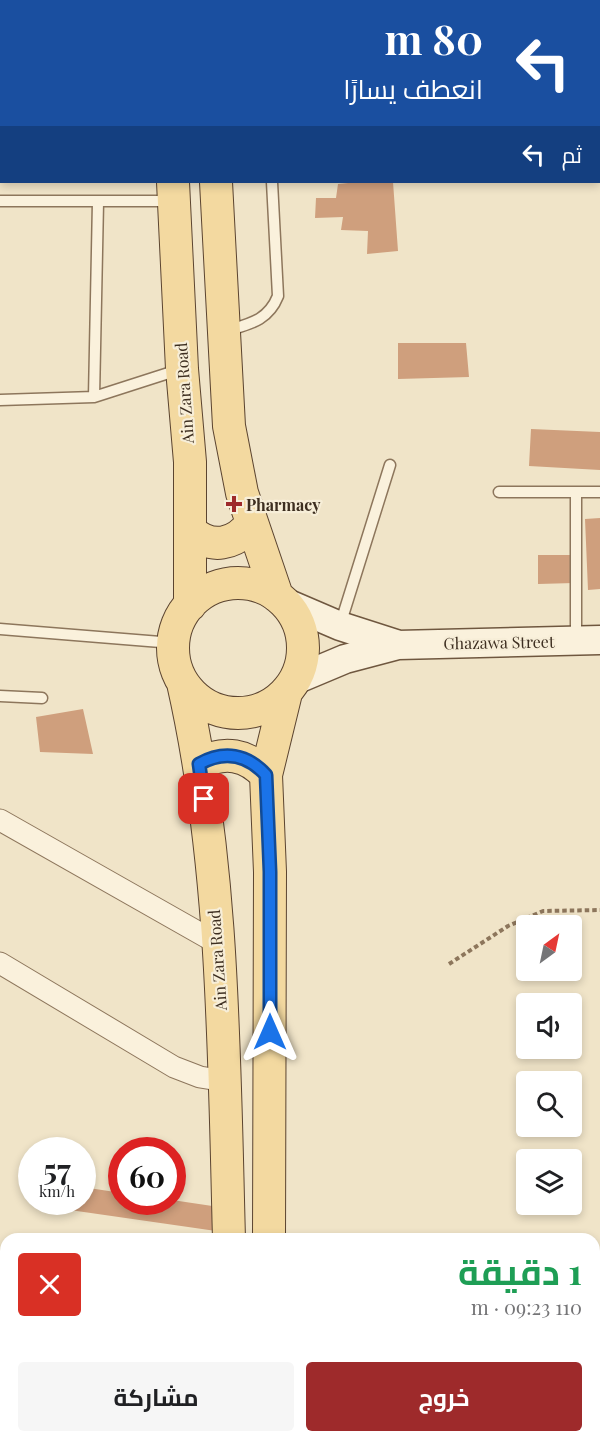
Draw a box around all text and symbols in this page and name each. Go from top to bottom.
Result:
text: 80 m [385,10,483,66]
icon: left [504,24,582,102]
text: انعطف يسارًا [343,70,483,106]
icon: left [517,138,550,171]
text: ثم [562,139,582,169]
street label: Ain Zara Road [170,342,198,445]
place label: Pharmacy [246,494,321,515]
marker: Pharmacy [227,497,241,511]
street label: Ghazawa Street [443,631,555,653]
pin [178,773,229,824]
icon: arrive [187,782,220,815]
street label: Ain Zara Road [203,909,231,1012]
north arrow [516,915,582,981]
map controls [516,915,582,1215]
button: sound [516,993,582,1059]
position arrow [238,1000,302,1064]
button: search [516,1071,582,1137]
speed limit sign: 60 [108,1137,186,1215]
text: 57 [43,1149,71,1189]
button: layers [516,1149,582,1215]
text: km/h [39,1181,75,1201]
text: 1 دقيقة [458,1246,582,1294]
button: close [18,1253,81,1316]
text: 110 m · 09:23 [471,1293,582,1320]
button: مشاركة [18,1362,294,1431]
button: خروج [306,1362,582,1431]

